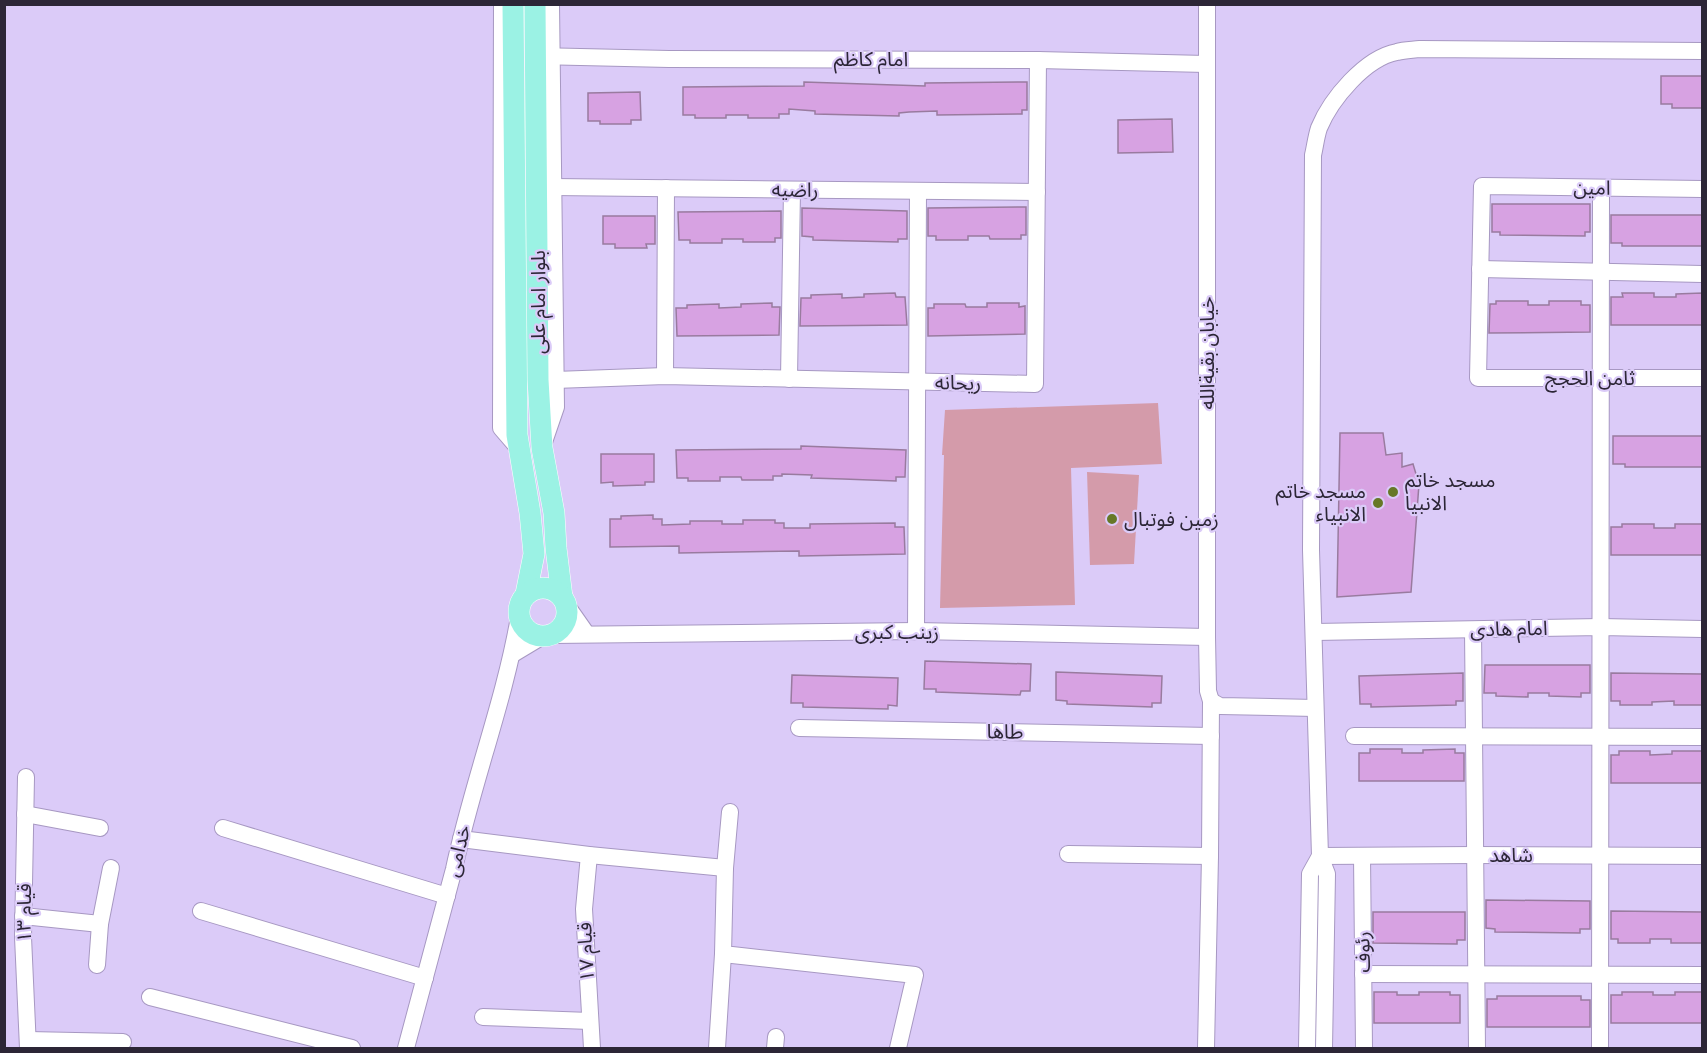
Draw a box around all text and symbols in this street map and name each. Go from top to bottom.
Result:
street label: امام کاظم [834,48,908,74]
street label: امین [1573,176,1611,200]
street label: راضیه [771,178,819,202]
street label: بلوار امام علی [527,250,553,354]
street label: خیابان بقیةالله [1196,297,1219,409]
street label: ثامن الحجج [1545,367,1635,393]
street label: ریحانه [935,371,981,395]
place label: مسجد خاتم الانبیا [1405,469,1495,515]
place label: مسجد خاتم الانبیاء [1276,480,1366,526]
marker: مسجد خاتم الانبیا [1386,485,1400,499]
marker: مسجد خاتم الانبیاء [1371,496,1385,510]
place label: زمین فوتبال [1124,508,1219,531]
marker: زمین فوتبال [1105,512,1119,526]
street label: امام هادی [1470,617,1548,644]
street label: زینب کبری [855,621,939,644]
street label: طاها [986,720,1024,744]
street label: خدامی [441,823,475,879]
street label: شاهد [1489,844,1533,867]
street label: قیام ۱۳ [13,883,39,943]
street label: قیام ۱۷ [573,921,602,982]
street label: رئوف [1351,931,1375,973]

